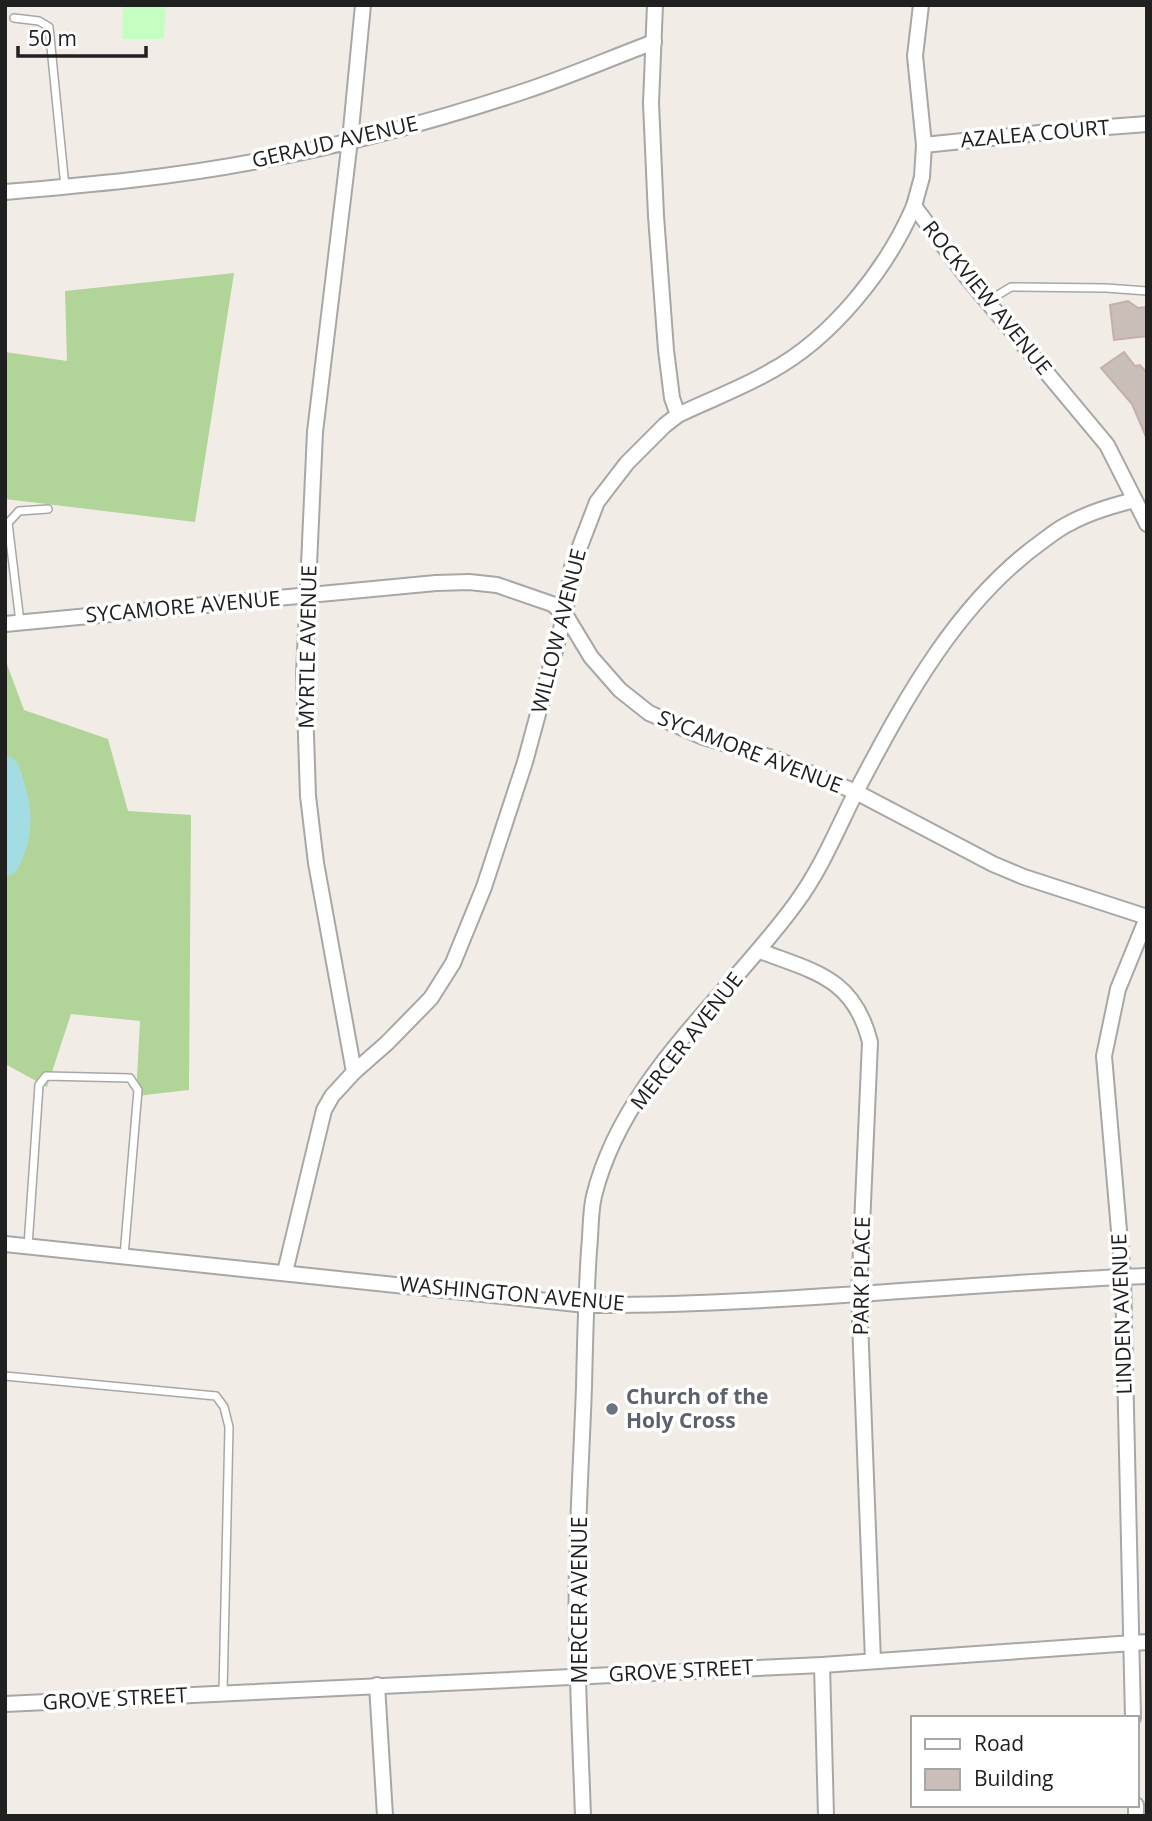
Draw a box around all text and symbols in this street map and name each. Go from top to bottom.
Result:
scale bar [18,14,145,58]
text: 50 m [28,24,77,52]
street label: GERAUD AVENUE [249,108,420,174]
street label: AZALEA COURT [959,113,1111,153]
street label: ROCKVIEW AVENUE [917,215,1059,380]
street label: WILLOW AVENUE [524,546,592,716]
street label: MYRTLE AVENUE [292,565,322,729]
street label: SYCAMORE AVENUE [84,584,281,628]
street label: SYCAMORE AVENUE [654,703,847,799]
street label: MERCER AVENUE [624,966,749,1115]
street label: PARK PLACE [846,1216,876,1336]
street label: LINDEN AVENUE [1104,1233,1138,1395]
street label: WASHINGTON AVENUE [398,1269,626,1317]
place label: Church of the Holy Cross [626,1382,769,1434]
marker: Church of the Holy Cross [604,1401,620,1417]
street label: MERCER AVENUE [565,1516,593,1684]
street label: GROVE STREET [608,1652,755,1688]
street label: GROVE STREET [42,1680,189,1716]
legend [911,1716,1138,1807]
text: Road [974,1729,1024,1757]
text: Building [974,1764,1053,1792]

